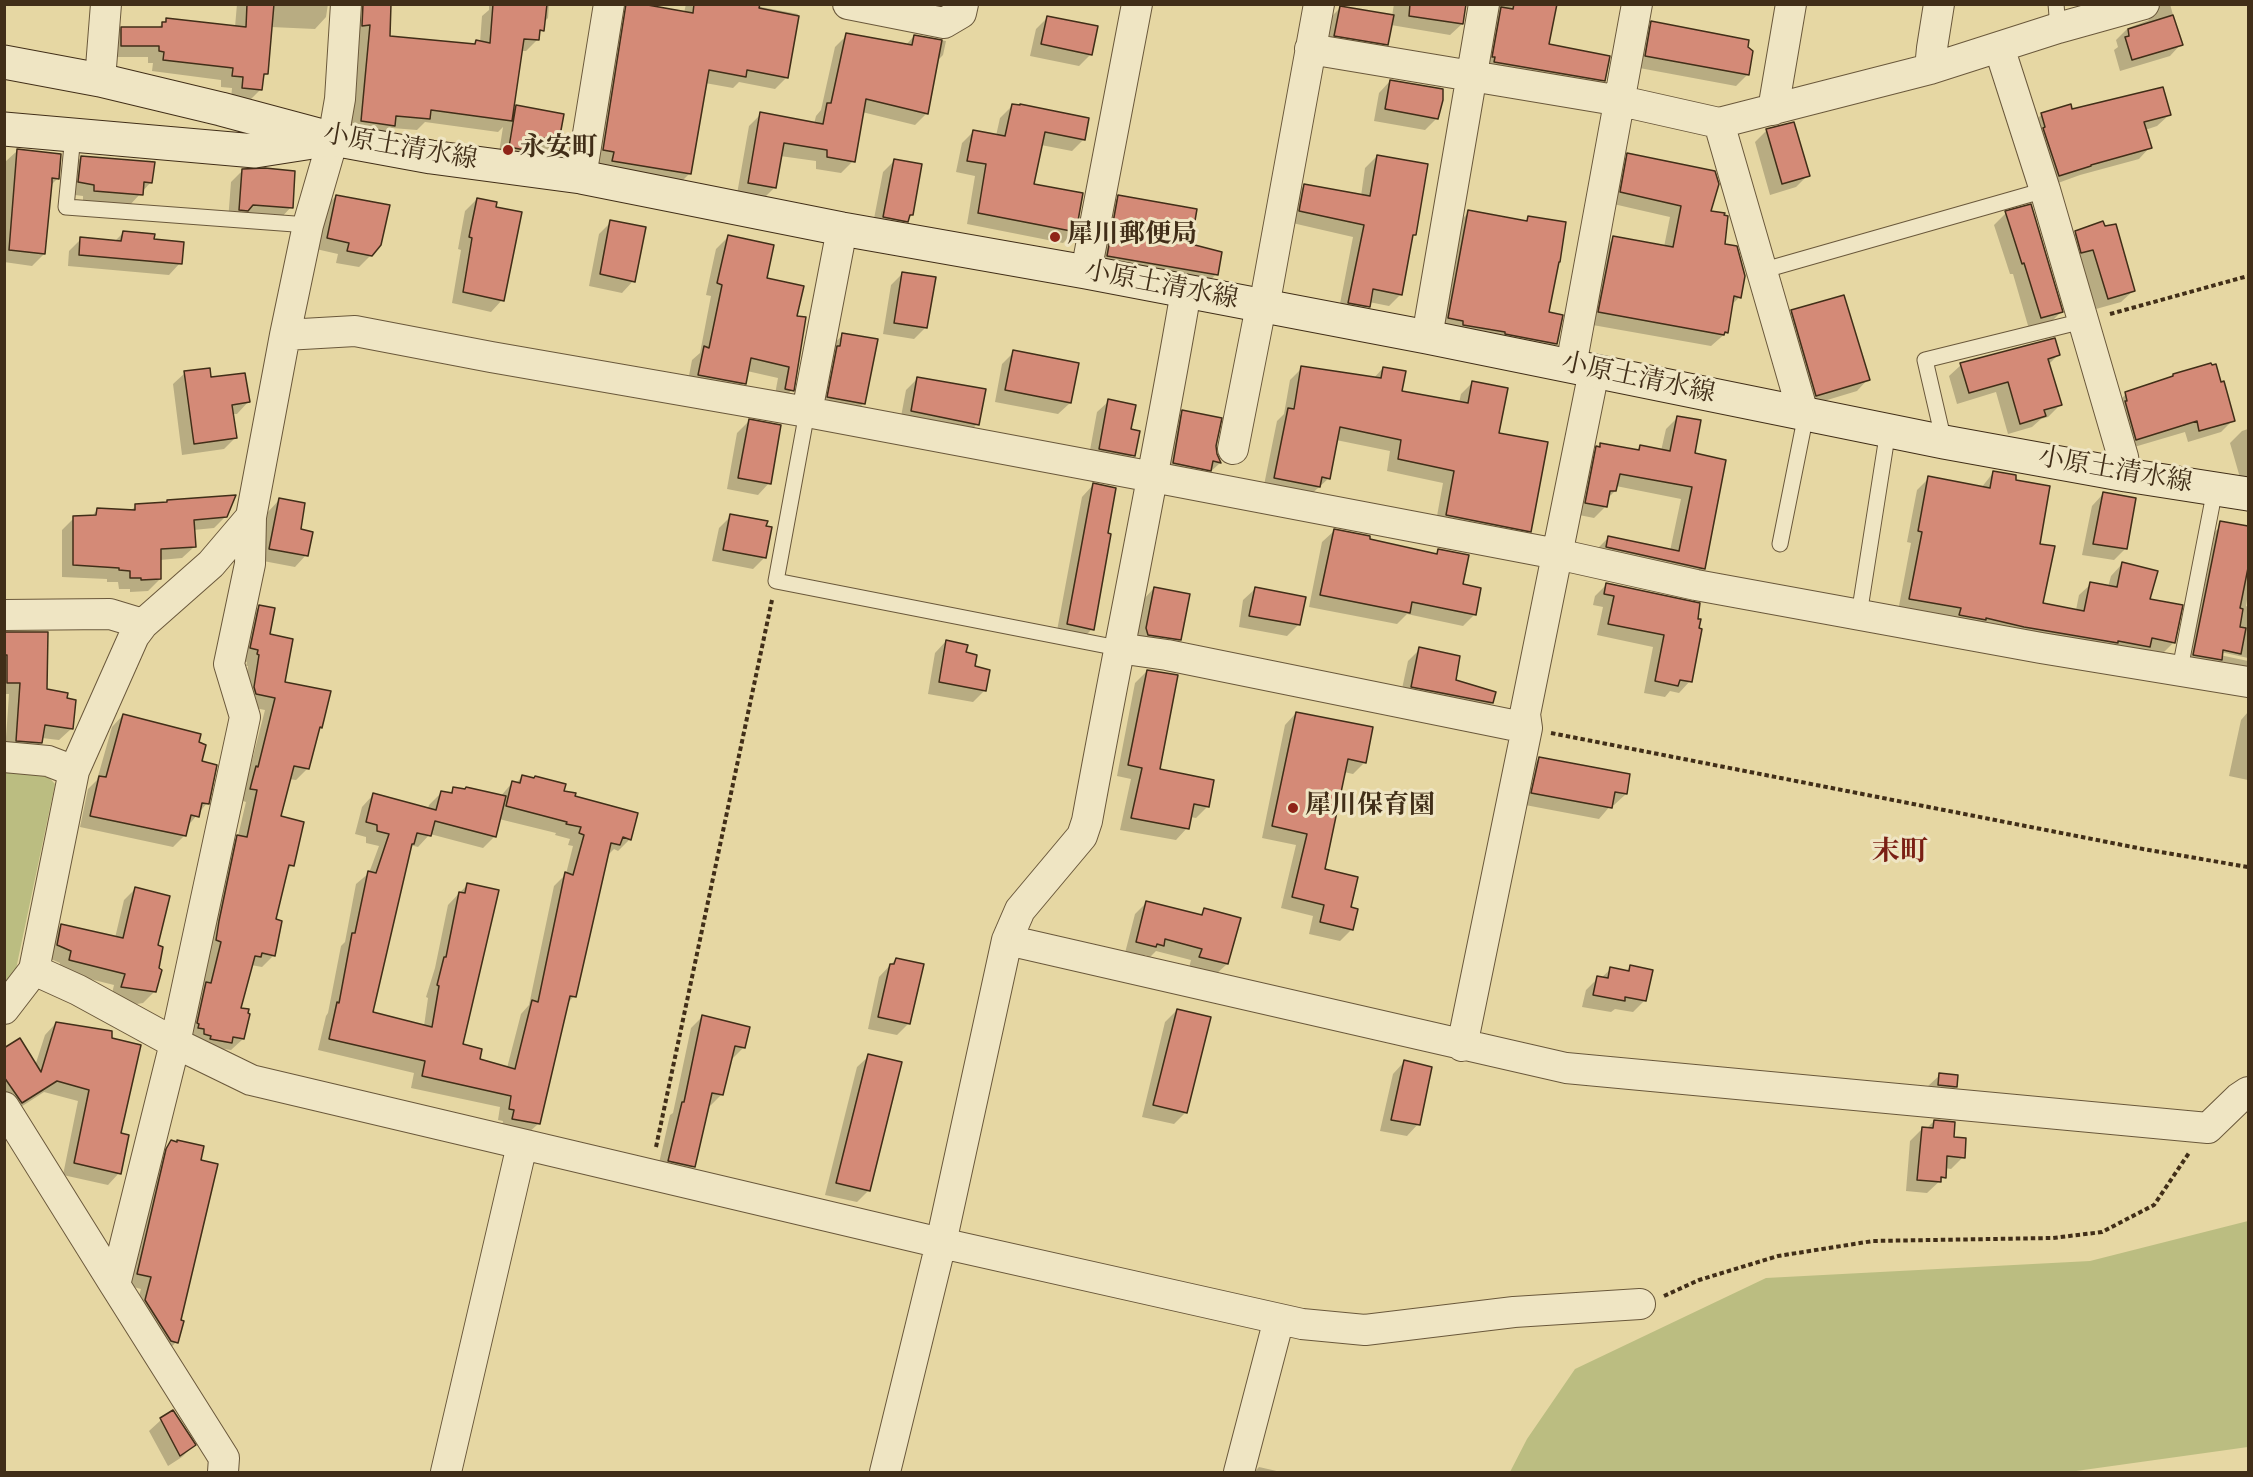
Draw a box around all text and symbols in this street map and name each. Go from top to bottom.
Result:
street label: 小原土清水線 [320,120,480,178]
place label: 永安町 [520,134,598,166]
marker: 永安町 [501,143,515,157]
place label: 犀川郵便局 [1067,221,1197,253]
marker: 犀川郵便局 [1048,230,1062,244]
street label: 小原土清水線 [1081,257,1241,317]
street label: 小原土清水線 [1558,349,1718,411]
street label: 小原土清水線 [2035,443,2195,501]
place label: 犀川保育園 [1305,792,1435,824]
marker: 犀川保育園 [1286,801,1300,815]
district label: 末町 [1872,837,1928,871]

